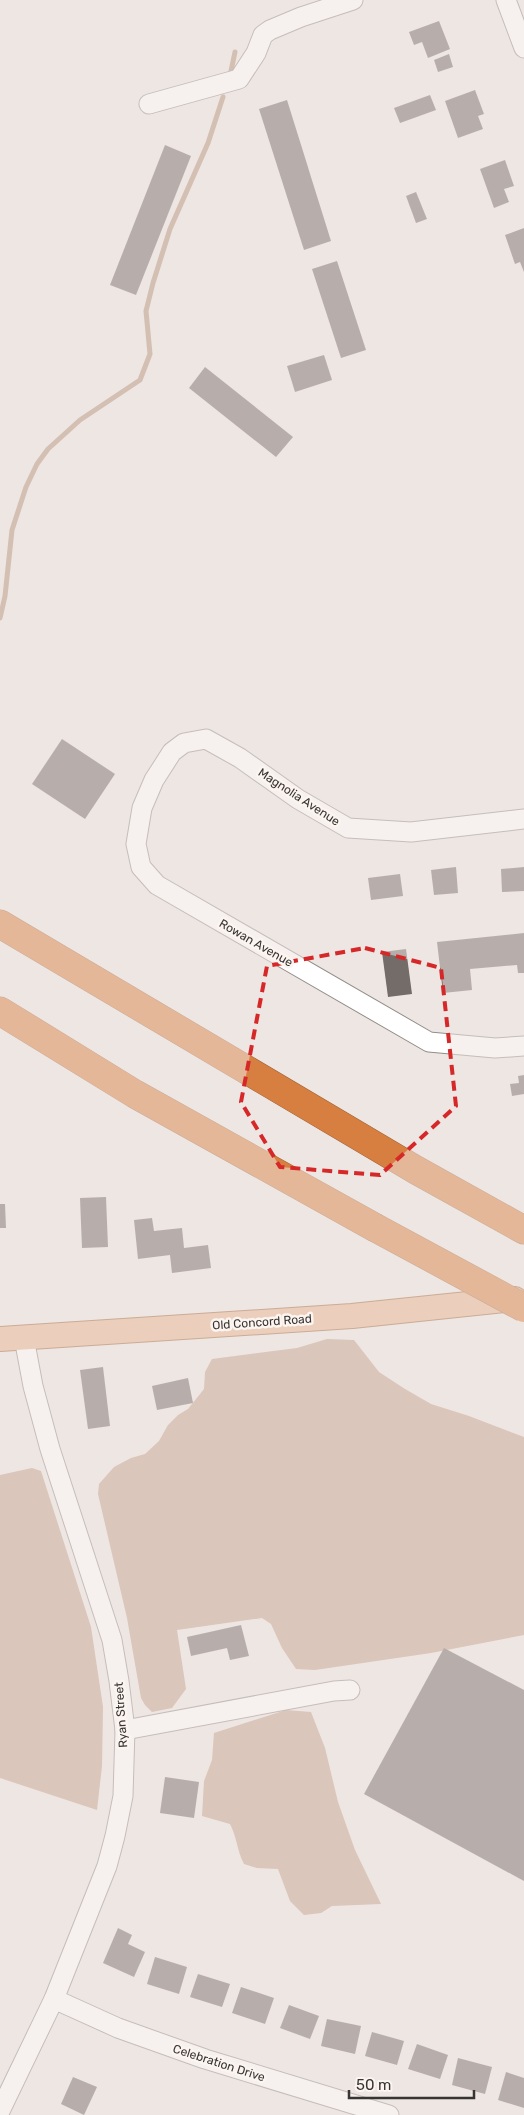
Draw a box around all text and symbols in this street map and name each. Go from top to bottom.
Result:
street label: Magnolia Avenue [256,765,343,829]
street label: Rowan Avenue [217,916,295,970]
street label: Old Concord Road [212,1312,312,1332]
street label: Ryan Street [112,1681,130,1748]
street label: Celebration Drive [171,2041,267,2085]
scale bar [349,2068,474,2100]
text: 50 m [356,2076,391,2094]

